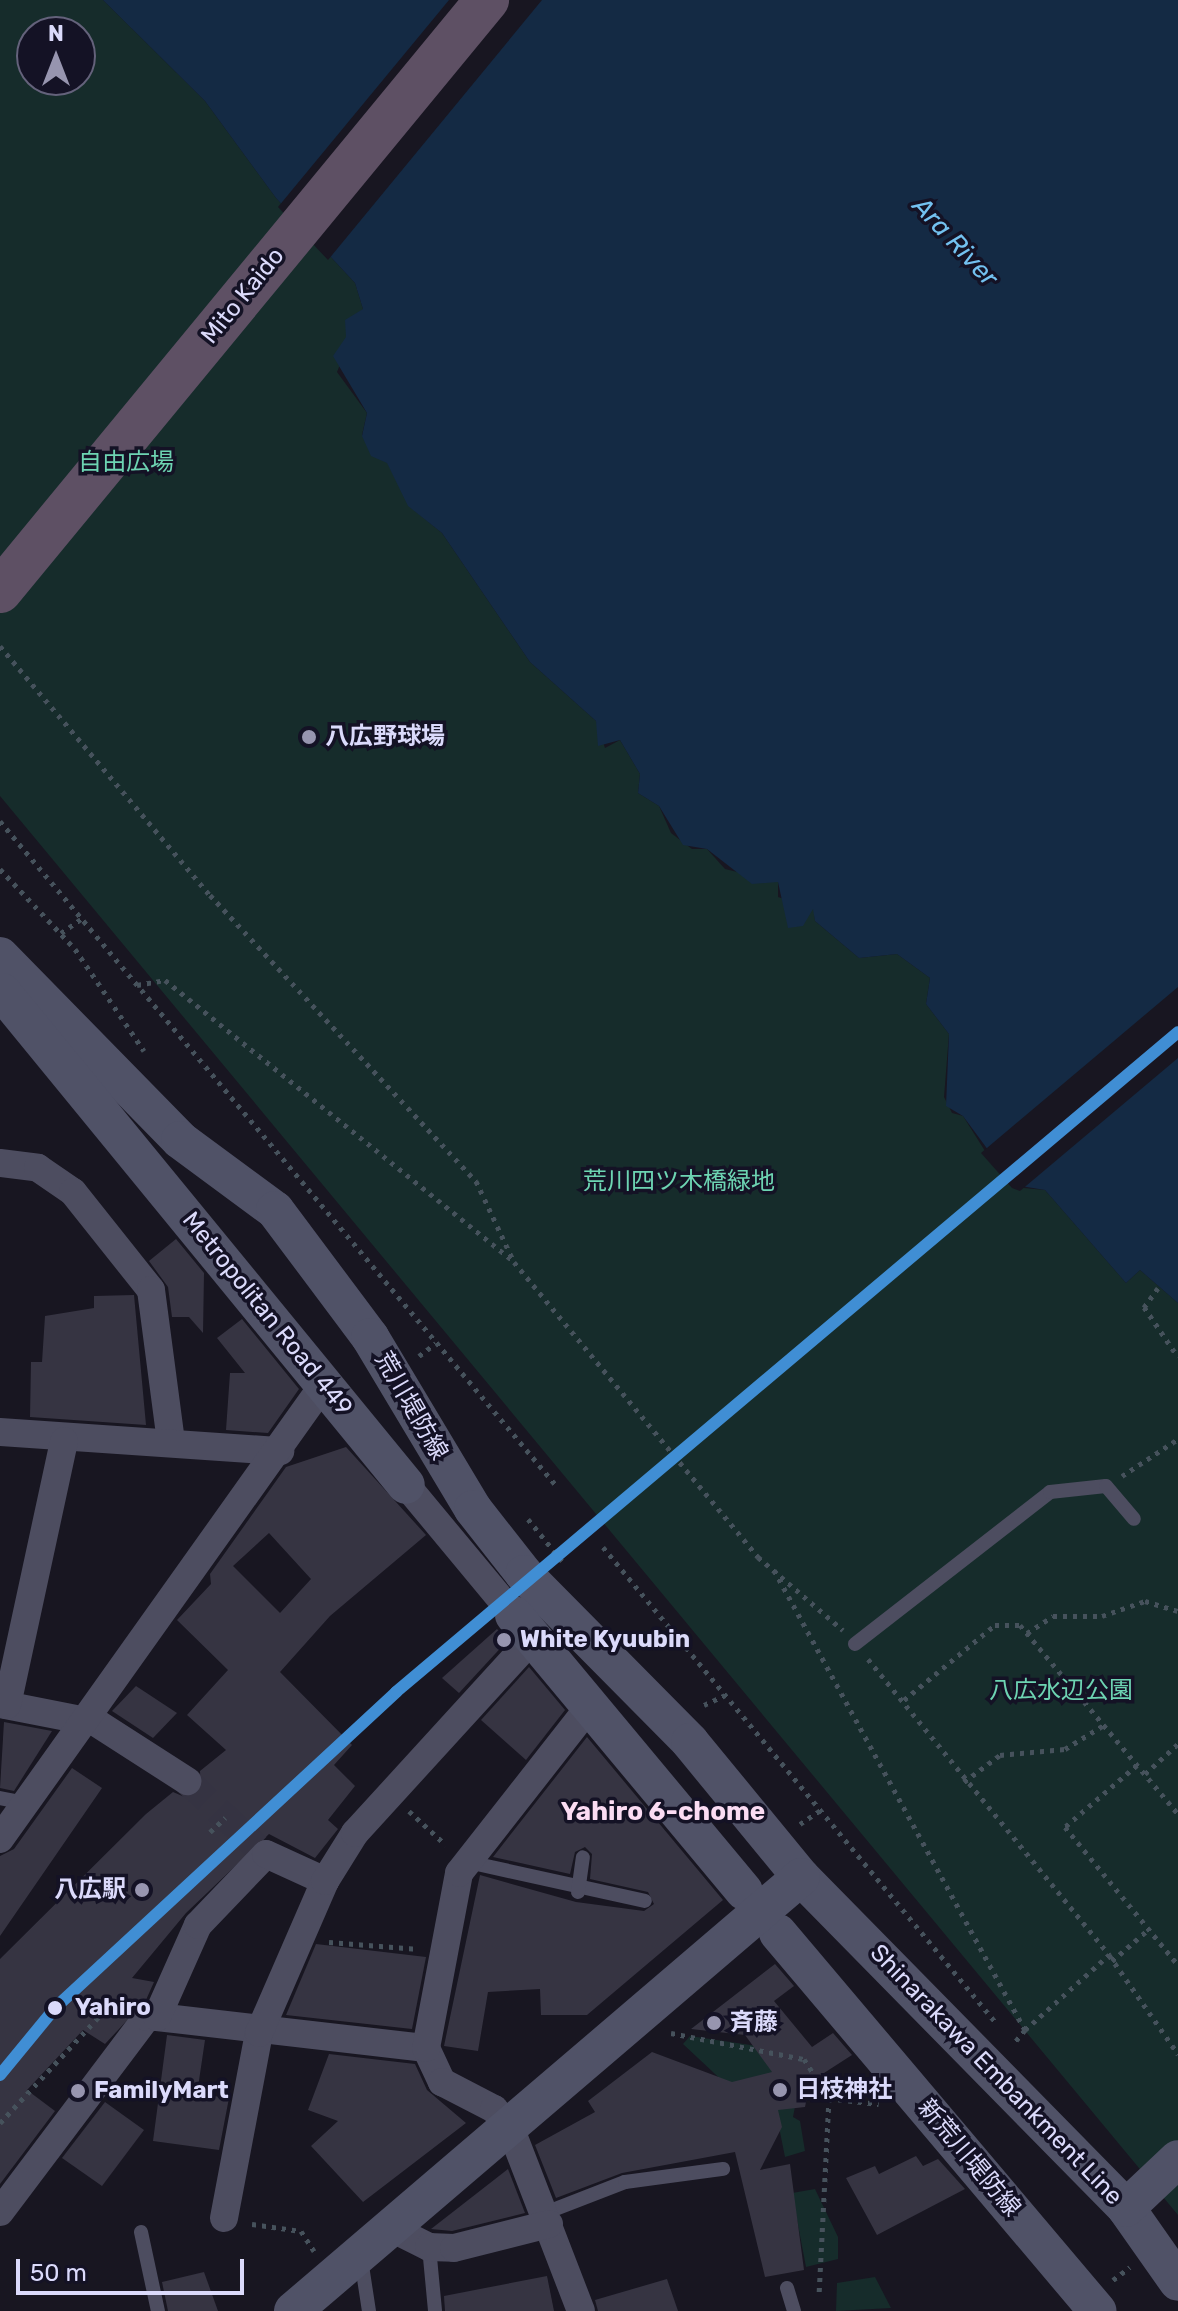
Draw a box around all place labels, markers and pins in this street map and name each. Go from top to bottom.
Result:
place label: 八広野球場 [325,723,445,751]
marker: 八広野球場 [300,728,318,746]
place label: White Kyuubin [520,1626,690,1654]
marker: White Kyuubin [495,1631,513,1649]
place label: 八広駅 [54,1876,126,1904]
marker: 八広駅 [133,1881,151,1899]
place label: Yahiro [75,1994,151,2022]
marker: Yahiro [42,1995,68,2021]
place label: 斉藤 [730,2009,778,2037]
marker: 斉藤 [705,2014,723,2032]
place label: 日枝神社 [796,2076,892,2104]
place label: FamilyMart [94,2077,229,2105]
marker: 日枝神社 [771,2081,789,2099]
marker: FamilyMart [69,2082,87,2100]

